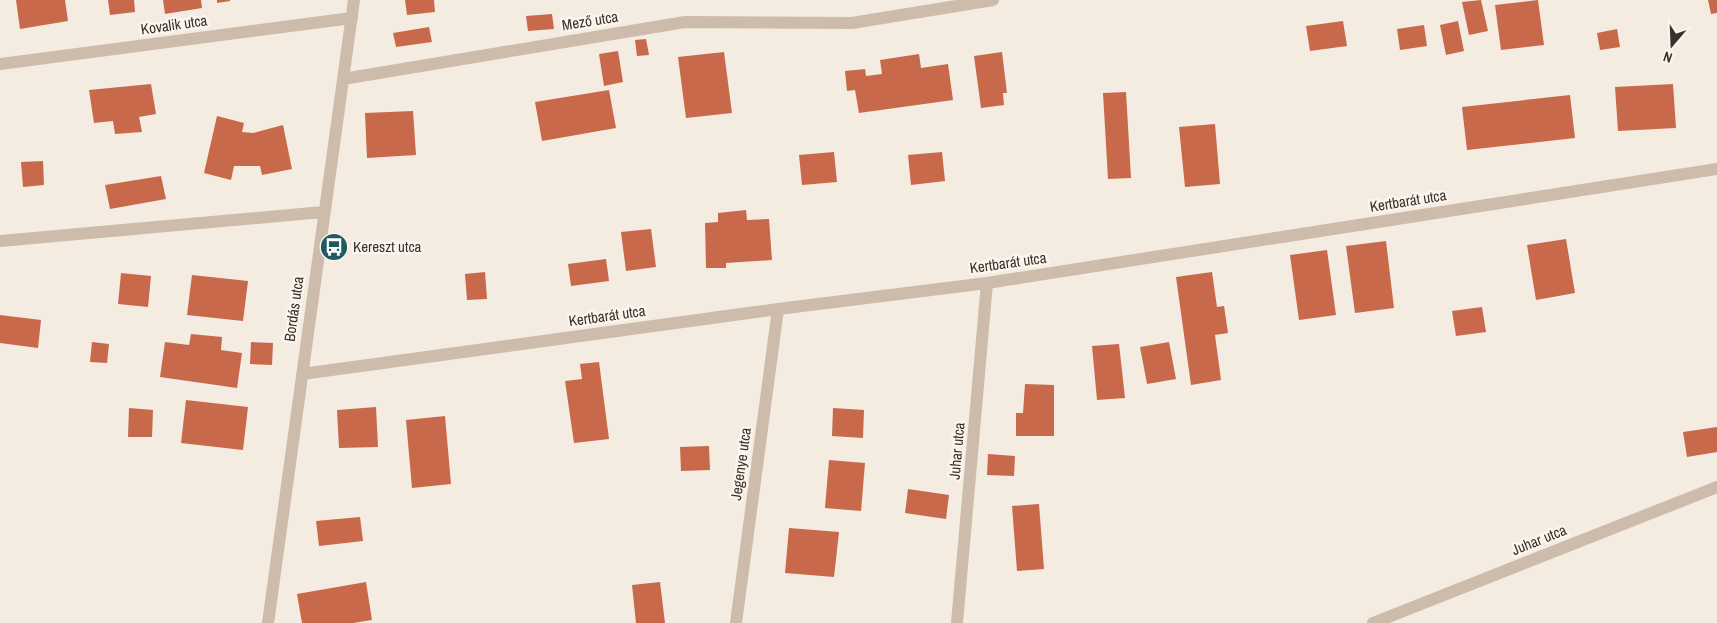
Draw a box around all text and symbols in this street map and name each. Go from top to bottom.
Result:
street label: Mező utca [560,6,620,35]
street label: Kovalik utca [139,9,209,40]
north arrow [1647,20,1697,70]
text: N [1661,47,1675,67]
street label: Kertbarát utca [1368,184,1448,217]
bus stop icon: Kereszt utca [319,232,349,262]
place label: Kereszt utca [353,236,422,257]
street label: Kertbarát utca [968,247,1048,278]
street label: Bordás utca [279,275,308,343]
street label: Kertbarát utca [567,300,647,331]
street label: Juhar utca [944,421,969,480]
street label: Jegenye utca [725,426,756,502]
street label: Juhar utca [1508,519,1570,560]

